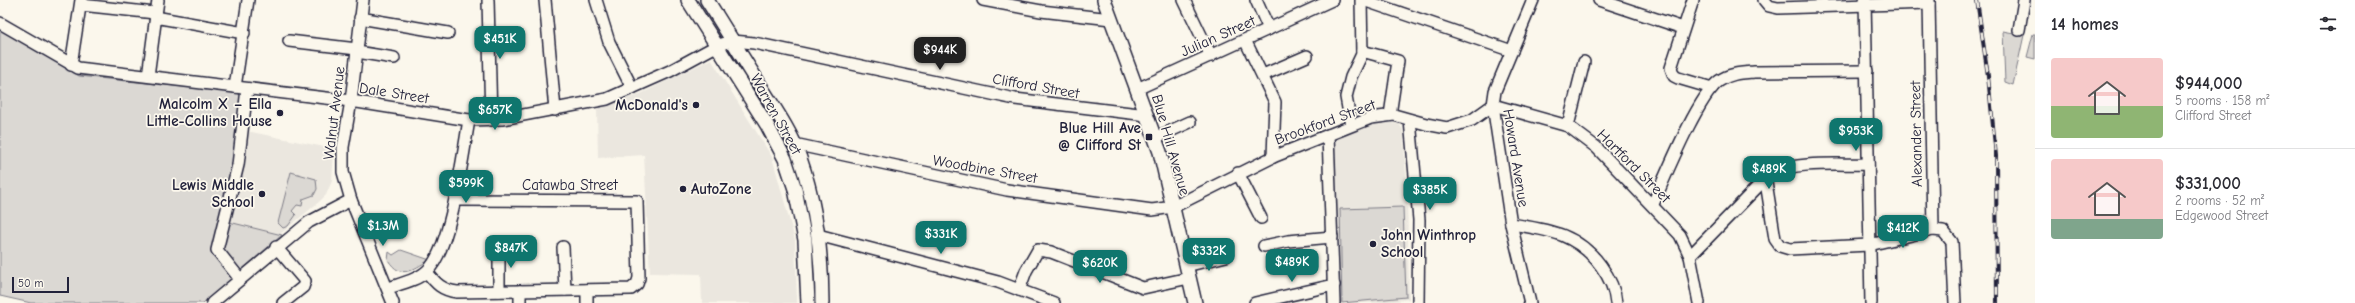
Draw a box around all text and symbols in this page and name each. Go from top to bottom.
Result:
street label: Julian Street [1178,11,1259,60]
icon: filters [2317,13,2339,35]
text: 14 homes [2051,15,2118,34]
pin: $451K [472,26,528,60]
text: $451K [483,31,517,46]
pin: $944K [912,37,968,71]
text: $944K [923,42,957,57]
street label: Walnut Avenue [319,65,349,161]
street label: Clifford Street [991,69,1082,103]
street label: Warren Street [746,70,806,158]
icon: home [2083,74,2131,122]
text: $944,000 [2175,74,2243,93]
street label: Dale Street [358,79,431,108]
street label: Alexander Street [1906,80,1926,187]
street label: Blue Hill Avenue [1148,92,1194,198]
text: 5 rooms · 158 m² [2175,93,2269,108]
place label: Malcolm X – Ella Little-Collins House [146,95,272,130]
street label: Brookford Street [1272,95,1379,149]
place label: McDonald's [615,96,688,114]
pin: $657K [467,97,523,131]
marker: McDonald's [691,100,701,110]
text: $657K [478,102,512,117]
marker: Malcolm X – Ella Little-Collins House [275,108,285,118]
street label: Howard Avenue [1499,108,1533,209]
text: Clifford Street [2175,108,2251,123]
pin: $953K [1828,118,1884,152]
place label: Blue Hill Ave @ Clifford St [1058,119,1142,154]
text: $953K [1838,123,1874,138]
street label: Hartford Street [1593,125,1675,207]
marker: Blue Hill Ave @ Clifford St [1144,132,1154,142]
street label: Woodbine Street [931,151,1039,187]
pin: $489K [1741,156,1797,190]
text: $489K [1752,161,1786,176]
pin: $599K [438,170,494,204]
text: $331,000 [2175,174,2241,193]
text: $599K [448,175,484,190]
icon: home [2083,175,2131,223]
place label: Lewis Middle School [172,176,254,211]
street label: Catawba Street [522,176,619,194]
pin: $385K [1402,177,1458,211]
place label: AutoZone [691,180,751,198]
text: $385K [1412,182,1448,197]
marker: AutoZone [678,184,688,194]
marker: Lewis Middle School [257,189,267,199]
text: 2 rooms · 52 m² [2175,193,2264,208]
text: Edgewood Street [2175,208,2268,223]
pin: $1.3M [355,213,411,247]
pin: $412K [1875,215,1931,249]
text: $1.3M [367,218,399,233]
text: $412K [1887,220,1919,235]
pin: $331K [913,221,969,255]
text: $331K [924,226,958,241]
place label: John Winthrop School [1381,226,1476,261]
pin: $847K [483,235,539,269]
pin: $332K [1181,238,1237,272]
marker: John Winthrop School [1368,239,1378,249]
text: $847K [494,240,528,255]
text: $332K [1192,243,1226,258]
pin: $489K [1264,249,1320,283]
pin: $620K [1072,250,1128,284]
text: $489K [1275,254,1309,269]
text: $620K [1082,255,1118,270]
scale bar [12,275,69,294]
text: 50 m [18,277,43,290]

